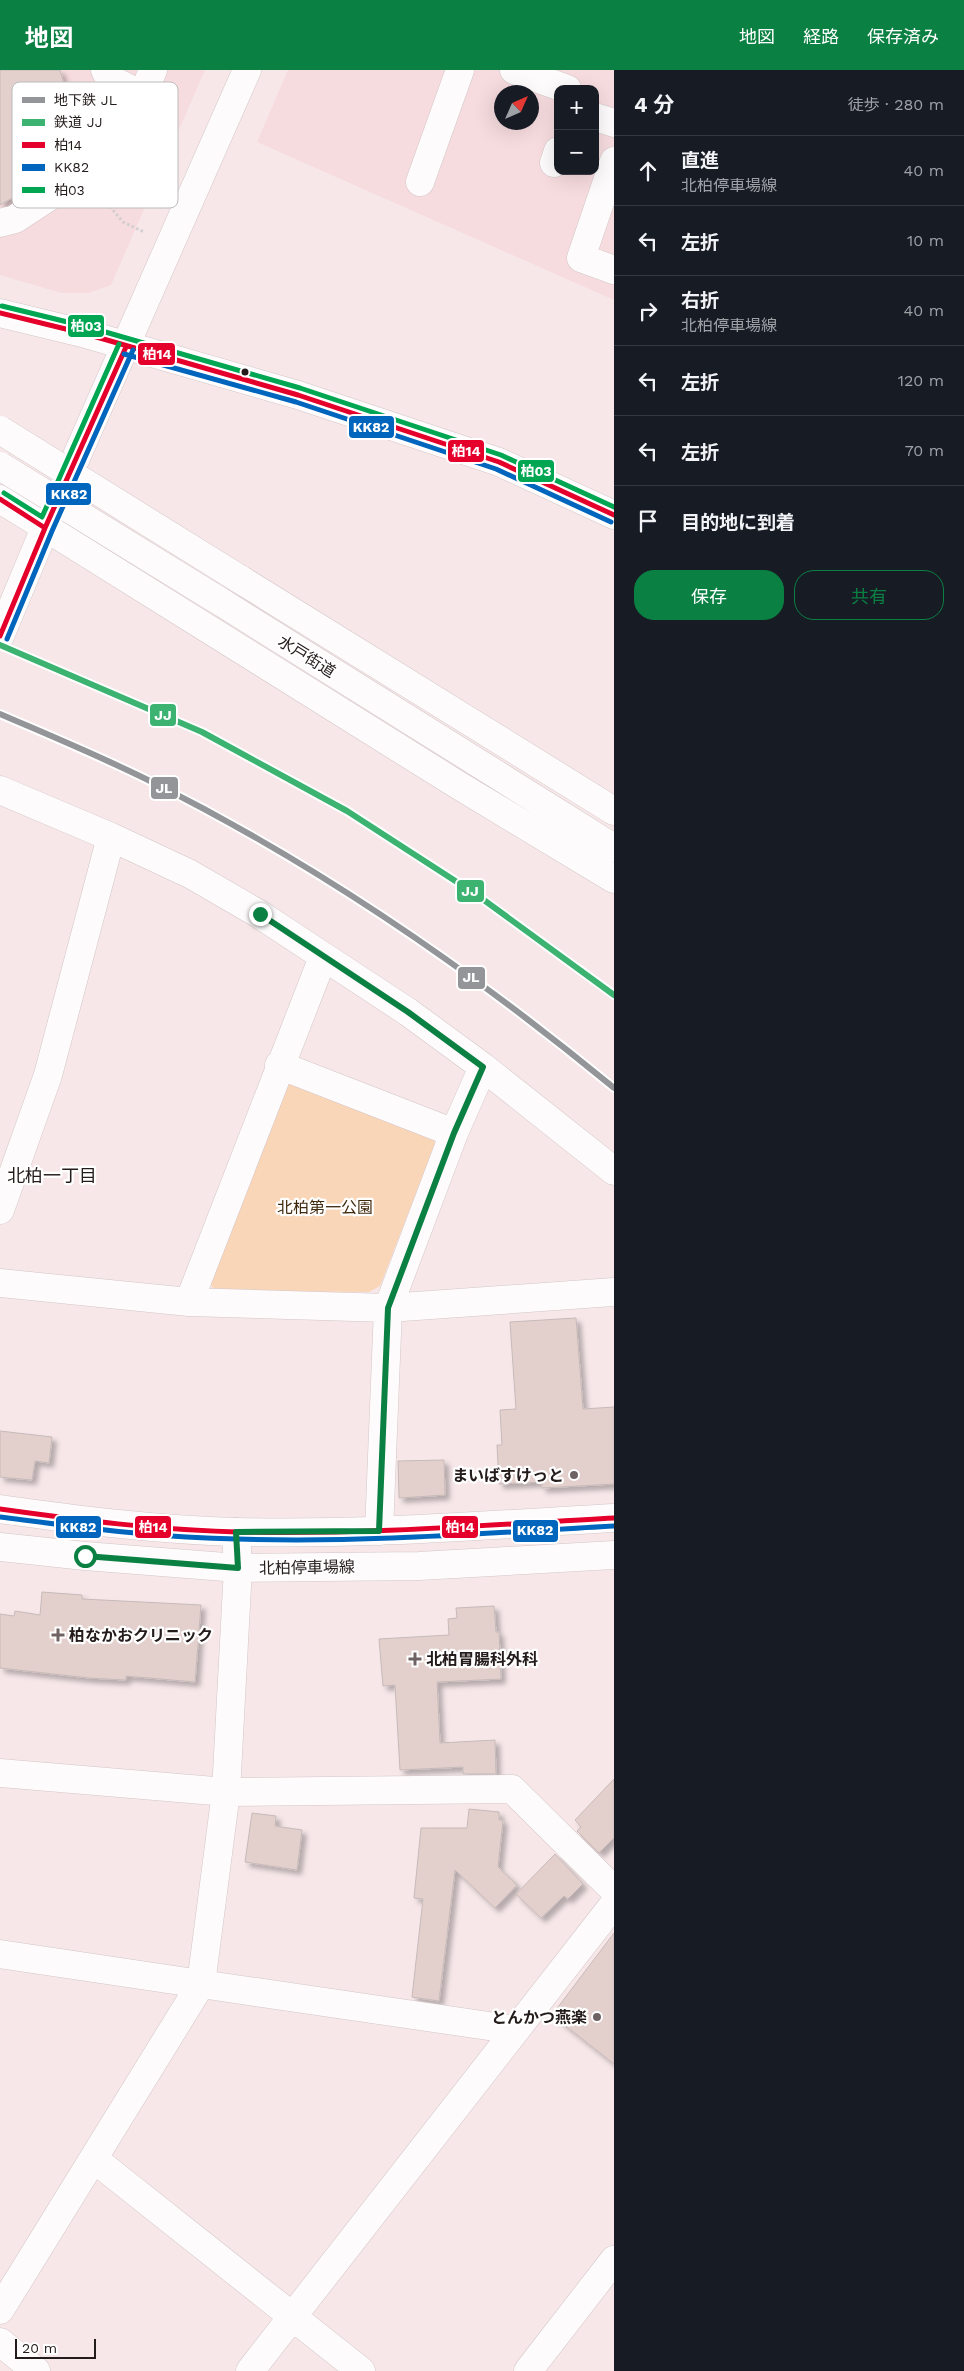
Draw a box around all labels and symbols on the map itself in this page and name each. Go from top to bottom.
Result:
legend [12,82,178,208]
north arrow [494,85,539,130]
text: 地下鉄 JL [54,92,117,108]
text: 鉄道 JJ [54,114,103,130]
text: 柏14 [54,137,82,153]
text: KK82 [54,159,89,175]
text: 柏03 [54,182,85,198]
line badge: 柏03 [67,314,105,338]
text: 柏03 [70,318,102,334]
line badge: 柏14 [137,342,176,366]
text: 柏14 [142,346,172,362]
unlabelled marker [240,367,250,377]
line badge: KK82 [348,415,395,439]
text: KK82 [353,419,389,435]
line badge: 柏14 [447,439,485,463]
text: 柏14 [451,443,481,459]
line badge: 柏03 [517,459,555,483]
text: 柏03 [520,463,552,479]
line badge: KK82 [45,482,92,506]
text: KK82 [51,486,87,502]
street label: 水戸街道 [275,631,339,681]
line badge: JJ [149,703,177,727]
text: JJ [154,707,172,723]
line badge: JL [150,776,179,800]
text: JL [155,780,173,796]
line badge: JJ [456,879,485,903]
text: JJ [461,883,479,899]
route end [249,903,272,926]
line badge: JL [457,966,486,990]
text: JL [462,969,480,985]
district label: 北柏一丁目 [7,1165,97,1186]
park label: 北柏第一公園 [277,1198,373,1217]
place label: まいばすけっと [452,1466,564,1485]
marker: まいばすけっと [568,1469,580,1481]
line badge: KK82 [55,1515,102,1539]
line badge: 柏14 [134,1515,172,1539]
line badge: 柏14 [441,1515,479,1539]
text: KK82 [60,1519,96,1535]
text: 柏14 [138,1519,168,1535]
text: 柏14 [445,1519,475,1535]
line badge: KK82 [512,1519,559,1543]
text: KK82 [517,1522,553,1538]
route start [74,1545,97,1568]
street label: 北柏停車場線 [259,1557,355,1578]
place label: 柏なかおクリニック [69,1626,213,1645]
marker: 柏なかおクリニック [51,1628,65,1642]
place label: 北柏胃腸科外科 [426,1650,538,1669]
marker: 北柏胃腸科外科 [408,1652,422,1666]
place label: とんかつ燕楽 [491,2008,587,2027]
marker: とんかつ燕楽 [591,2011,603,2023]
scale bar [15,2336,96,2359]

